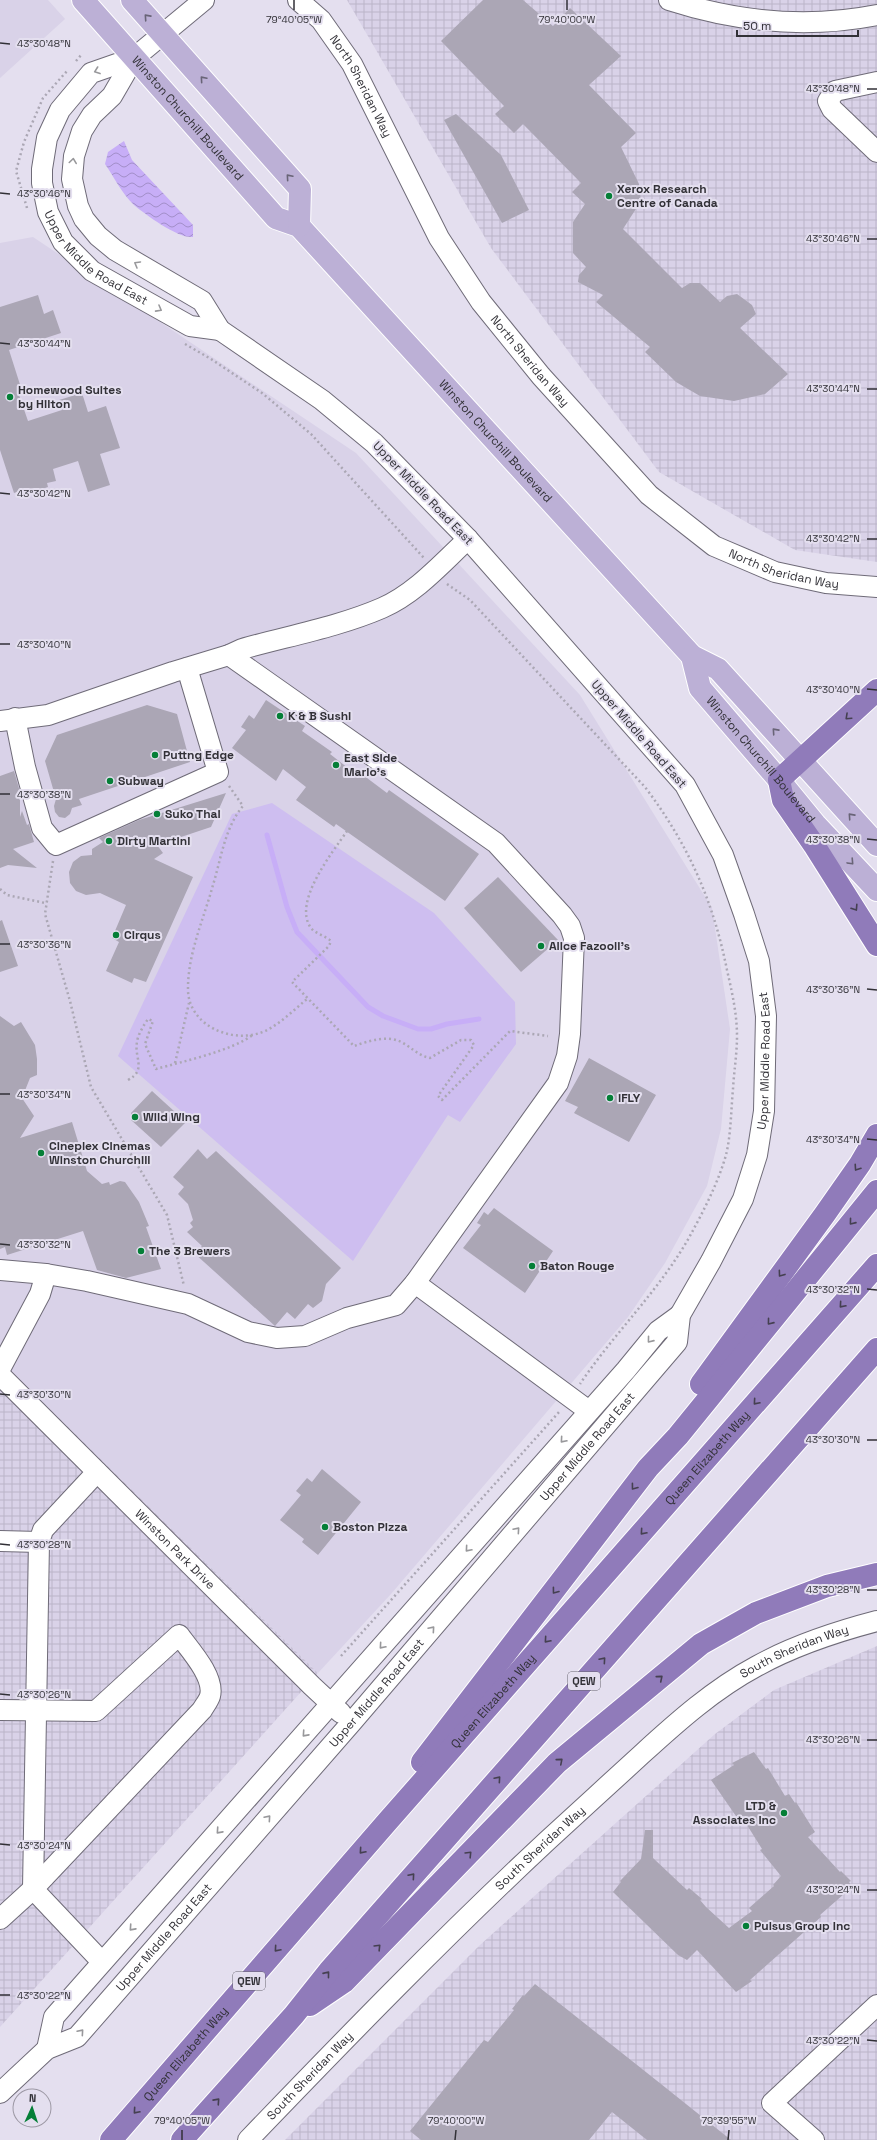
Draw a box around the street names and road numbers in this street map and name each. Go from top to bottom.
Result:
street label: North Sheridan Way [326,32,395,140]
street label: Winston Churchill Boulevard [128,53,247,184]
street label: Upper Middle Road East [41,208,151,309]
street label: North Sheridan Way [487,312,573,410]
street label: Winston Churchill Boulevard [435,376,556,506]
street label: Upper Middle Road East [369,438,477,548]
street label: North Sheridan Way [726,545,839,592]
street label: Upper Middle Road East [588,677,690,791]
street label: Winston Churchill Boulevard [703,693,819,826]
street label: Upper Middle Road East [753,991,774,1131]
street label: Upper Middle Road East [536,1389,638,1504]
street label: Queen Elizabeth Way [661,1407,753,1509]
street label: Winston Park Drive [131,1506,219,1593]
street label: South Sheridan Way [737,1621,850,1682]
street label: Upper Middle Road East [326,1635,428,1751]
street label: Queen Elizabeth Way [447,1651,539,1752]
road number: QEW [568,1672,600,1690]
street label: South Sheridan Way [492,1802,588,1894]
street label: Upper Middle Road East [113,1880,215,1995]
road number: QEW [233,1972,265,1990]
street label: Queen Elizabeth Way [140,2003,231,2105]
street label: South Sheridan Way [263,2028,356,2124]

